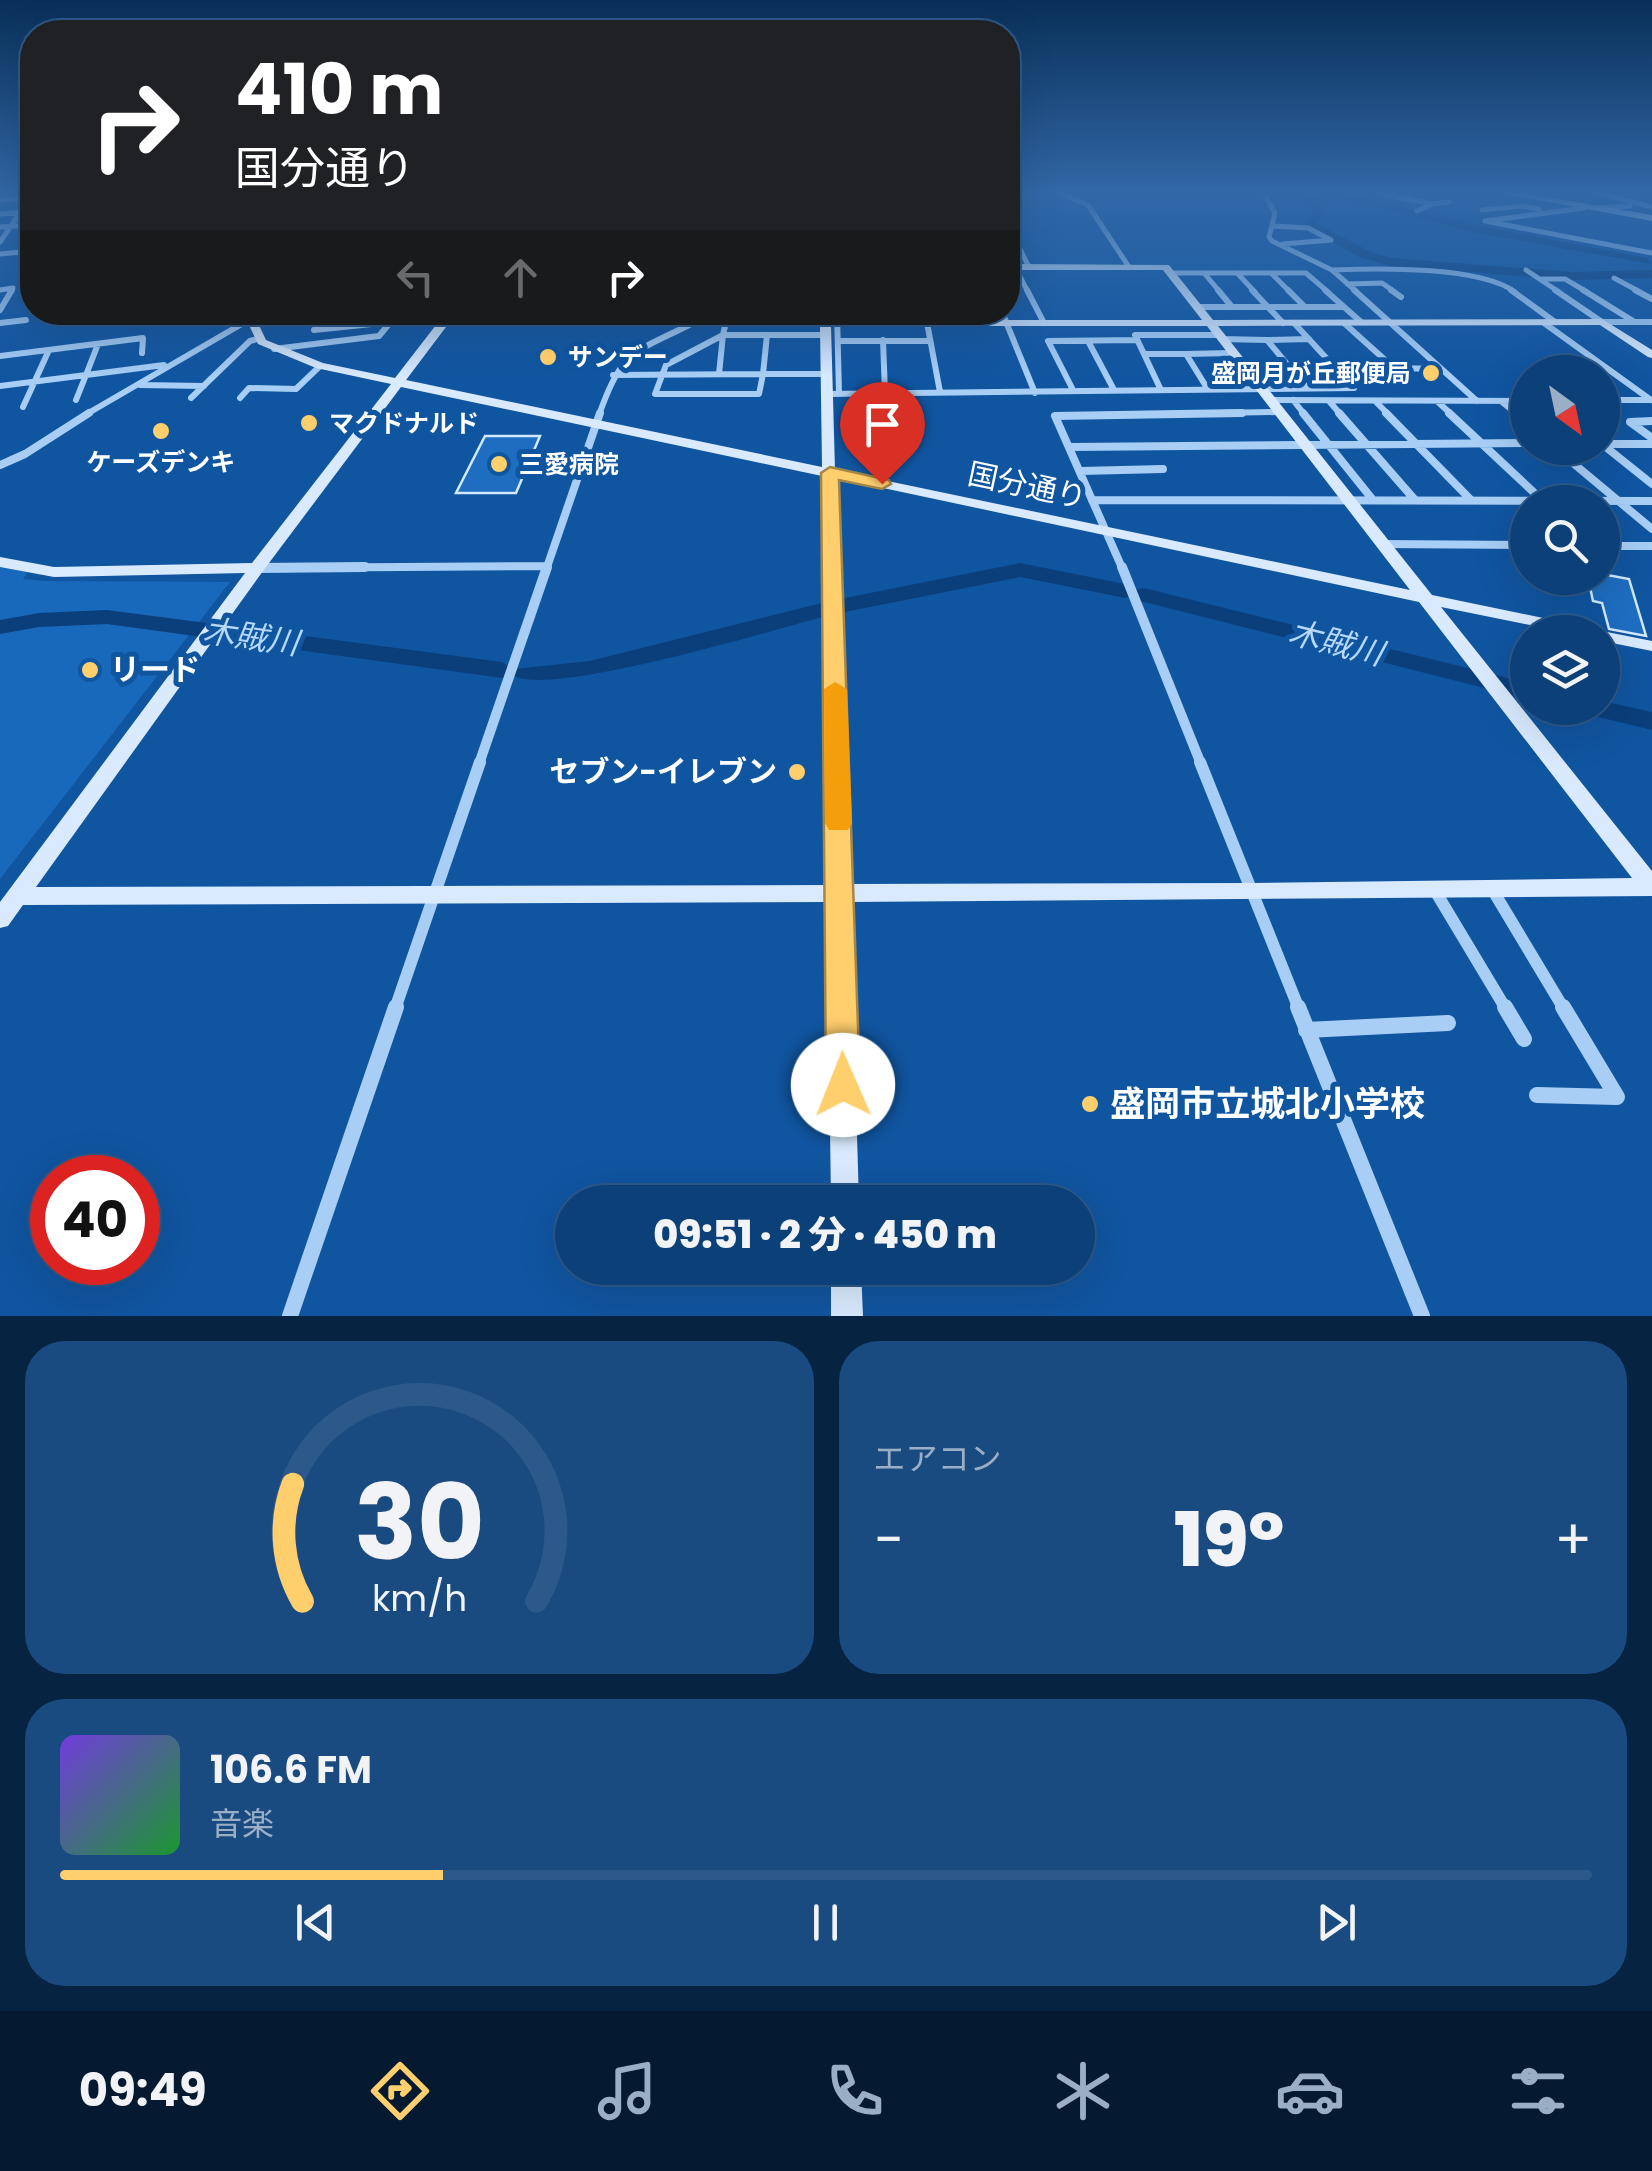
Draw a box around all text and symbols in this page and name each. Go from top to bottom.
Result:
text: 410 m [235,40,443,139]
icon: right [70,60,200,190]
text: 国分通り [235,137,415,200]
icon: left [388,250,443,305]
icon: ahead [493,250,548,305]
icon: right [598,250,653,305]
place label: サンデー [568,340,668,375]
marker: サンデー [537,346,559,368]
north arrow [1510,355,1620,465]
map controls [1510,355,1620,725]
place label: 盛岡月が丘郵便局 [1211,356,1411,391]
marker: 盛岡月が丘郵便局 [1420,362,1442,384]
pin [840,382,925,485]
icon: arrive [855,397,910,452]
place label: マクドナルド [329,406,479,441]
marker: マクドナルド [298,412,320,434]
marker: ケーズデンキ [150,420,172,442]
place label: ケーズデンキ [87,445,235,480]
place label: 三愛病院 [519,447,619,482]
street label: 国分通り [964,452,1090,519]
marker: 三愛病院 [488,453,510,475]
button: search [1510,485,1620,595]
water label: 木賊川 [200,608,305,666]
water label: 木賊川 [1284,609,1391,677]
button: layers [1510,615,1620,725]
place label: リード [110,648,200,691]
marker: リード [79,659,101,681]
place label: セブン-イレブン [550,750,777,793]
marker: セブン-イレブン [786,761,808,783]
position arrow [791,1033,895,1137]
place label: 盛岡市立城北小学校 [1110,1079,1425,1128]
marker: 盛岡市立城北小学校 [1079,1093,1101,1115]
speed limit sign: 40 [30,1155,160,1285]
text: 09:51 · 2 分 · 450 m [653,1208,997,1261]
text: エアコン [874,1436,1002,1481]
text: 30 [354,1450,485,1595]
text: 19° [1174,1487,1284,1592]
text: − [874,1501,904,1578]
text: + [1554,1501,1592,1578]
text: km/h [372,1573,467,1624]
text: 106.6 FM [210,1743,372,1796]
text: 音楽 [210,1801,274,1846]
icon: previous [288,1895,343,1950]
icon: pause [798,1895,853,1950]
icon: next [1309,1895,1364,1950]
icon: directions [365,2056,435,2126]
icon: music [592,2056,662,2126]
icon: phone [820,2056,890,2126]
icon: climate [1048,2056,1118,2126]
icon: car [1275,2056,1345,2126]
icon: filters [1503,2056,1573,2126]
text: 09:49 [79,2059,207,2122]

